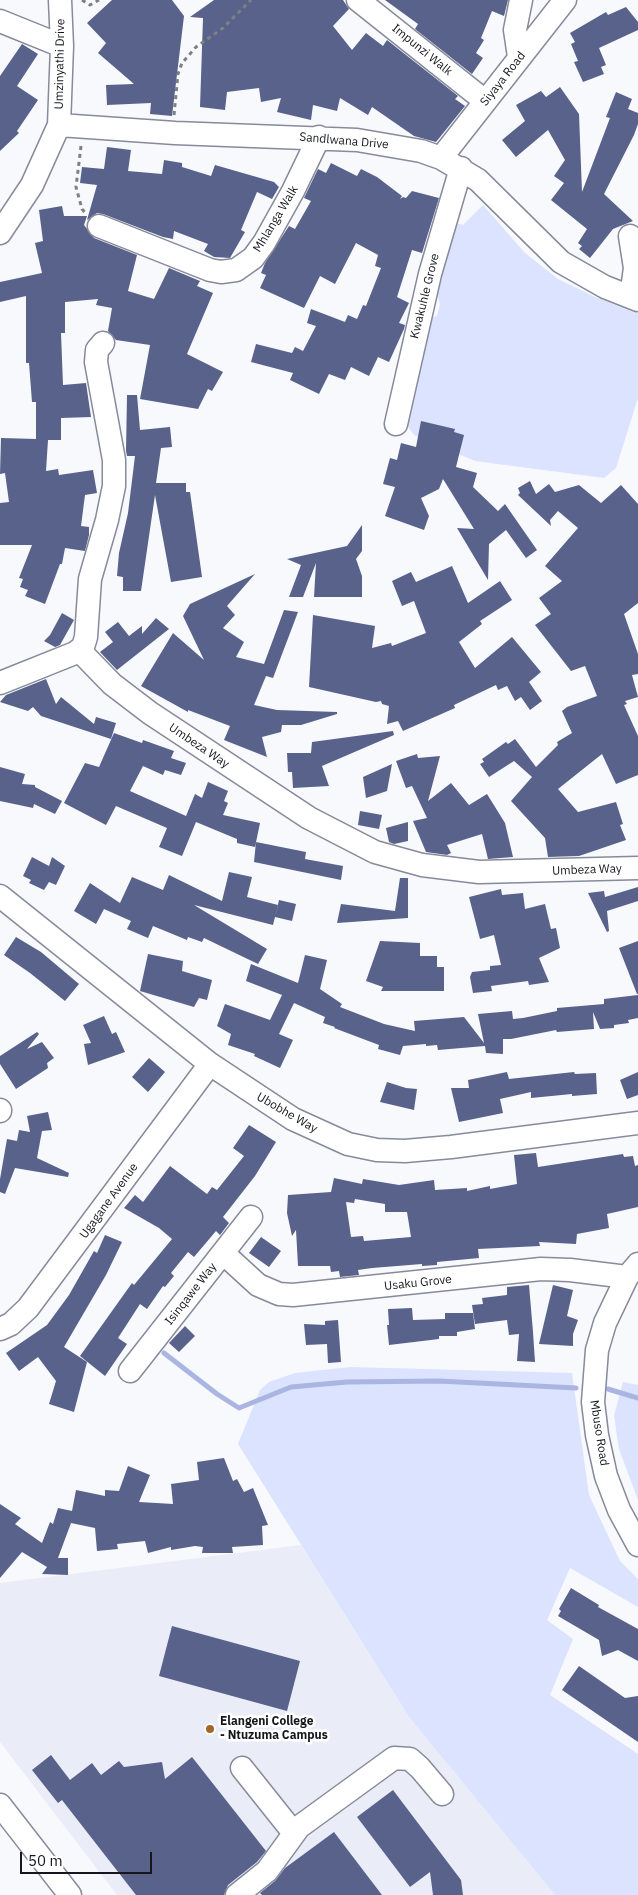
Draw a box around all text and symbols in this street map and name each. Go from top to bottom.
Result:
street label: Umzinyathi Drive [52,18,68,110]
street label: Impunzi Walk [389,21,455,79]
street label: Siyaya Road [477,49,529,109]
street label: Sandlwana Drive [299,130,389,152]
street label: Mhlanga Walk [250,183,302,255]
street label: Kwakuhle Grove [407,252,443,340]
street label: Umbeza Way [166,721,232,771]
street label: Umbeza Way [552,862,622,878]
street label: Ubobhe Way [254,1090,320,1136]
street label: Ugagane Avenue [77,1160,141,1242]
street label: Isinqawe Way [162,1260,220,1328]
street label: Usaku Grove [383,1272,453,1294]
street label: Mbuso Road [587,1399,611,1467]
place label: Elangeni College - Ntuzuma Campus [220,1715,328,1743]
marker: Elangeni College - Ntuzuma Campus [204,1723,216,1735]
scale bar [22,1842,155,1874]
text: 50 m [28,1851,63,1870]

